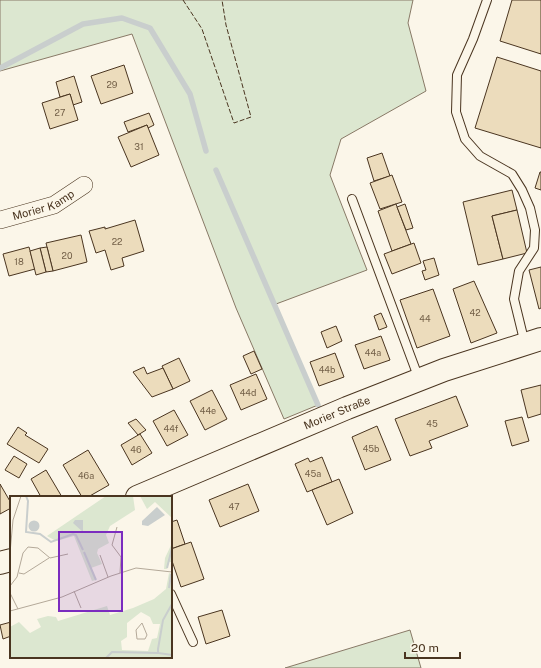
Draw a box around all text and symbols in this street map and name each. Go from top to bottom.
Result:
house number: 29 [107,79,118,90]
house number: 27 [55,107,65,118]
house number: 31 [134,141,144,152]
street label: Morier Kamp [11,187,77,222]
house number: 22 [112,236,122,247]
house number: 20 [62,250,73,261]
house number: 18 [14,256,24,267]
house number: 42 [469,307,481,318]
house number: 44 [419,313,431,324]
house number: 44a [365,347,381,358]
house number: 44b [319,364,335,375]
house number: 44d [240,387,256,398]
street label: Morier Straße [302,394,372,432]
house number: 44e [200,405,216,416]
house number: 45 [426,418,438,429]
house number: 44f [164,423,179,434]
house number: 45b [363,443,379,454]
house number: 46 [130,444,142,455]
house number: 45a [305,468,321,479]
house number: 46a [78,470,94,481]
inset map [10,496,172,658]
house number: 47 [228,501,240,512]
scale bar [405,634,460,660]
text: 20 m [411,641,439,655]

